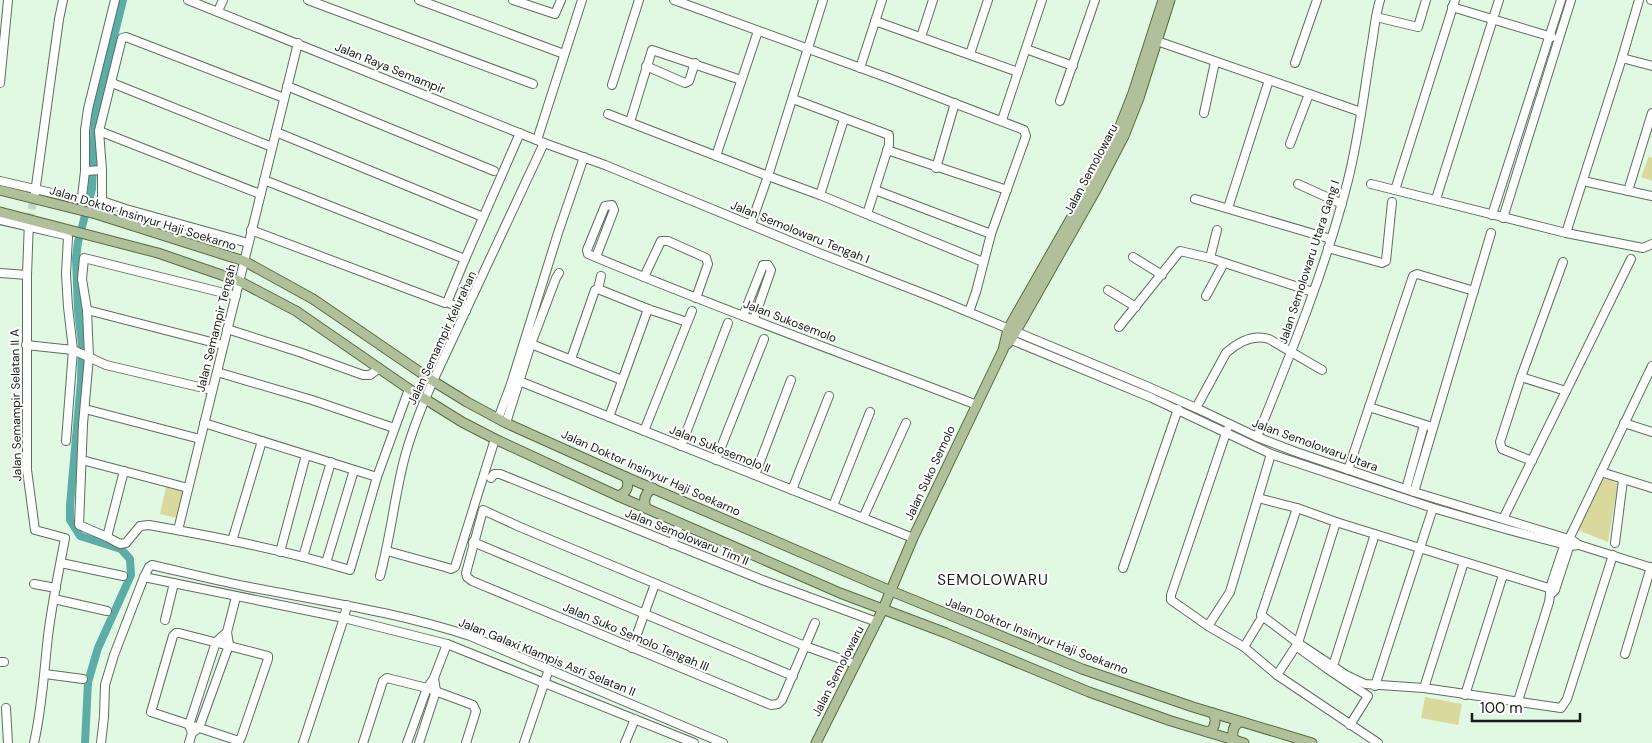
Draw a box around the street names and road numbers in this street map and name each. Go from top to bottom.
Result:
street label: Jalan Raya Semampir [332,39,448,98]
street label: Jalan Semolowaru [1061,121,1122,217]
street label: Jalan Semolowaru Utara Gang I [1275,178,1343,346]
street label: Jalan Doktor Insinyur Haji Soekarno [48,182,238,254]
street label: Jalan Semolowaru Tengah I [728,197,872,267]
street label: Jalan Semampir Tengah [192,262,240,394]
street label: Jalan Semampir Kelurahan [404,268,480,407]
street label: Jalan Sukosemolo [741,296,839,346]
street label: Jalan Semampir Selatan II A [7,329,25,481]
street label: Jalan Semolowaru Utara [1250,415,1380,475]
street label: Jalan Sukosemolo II [667,421,773,477]
street label: Jalan Suko Semolo [901,423,959,523]
street label: Jalan Doktor Insinyur Haji Soekarno [559,426,743,520]
street label: Jalan Semolowaru Tim II [623,505,751,569]
street label: Jalan Doktor Insinyur Haji Soekarno [943,594,1131,678]
street label: Jalan Suko Semolo Tengah III [560,599,712,675]
street label: Jalan Galaxi Klampis Asri Selatan II [456,614,638,700]
street label: Jalan Semolowaru [808,623,868,719]

